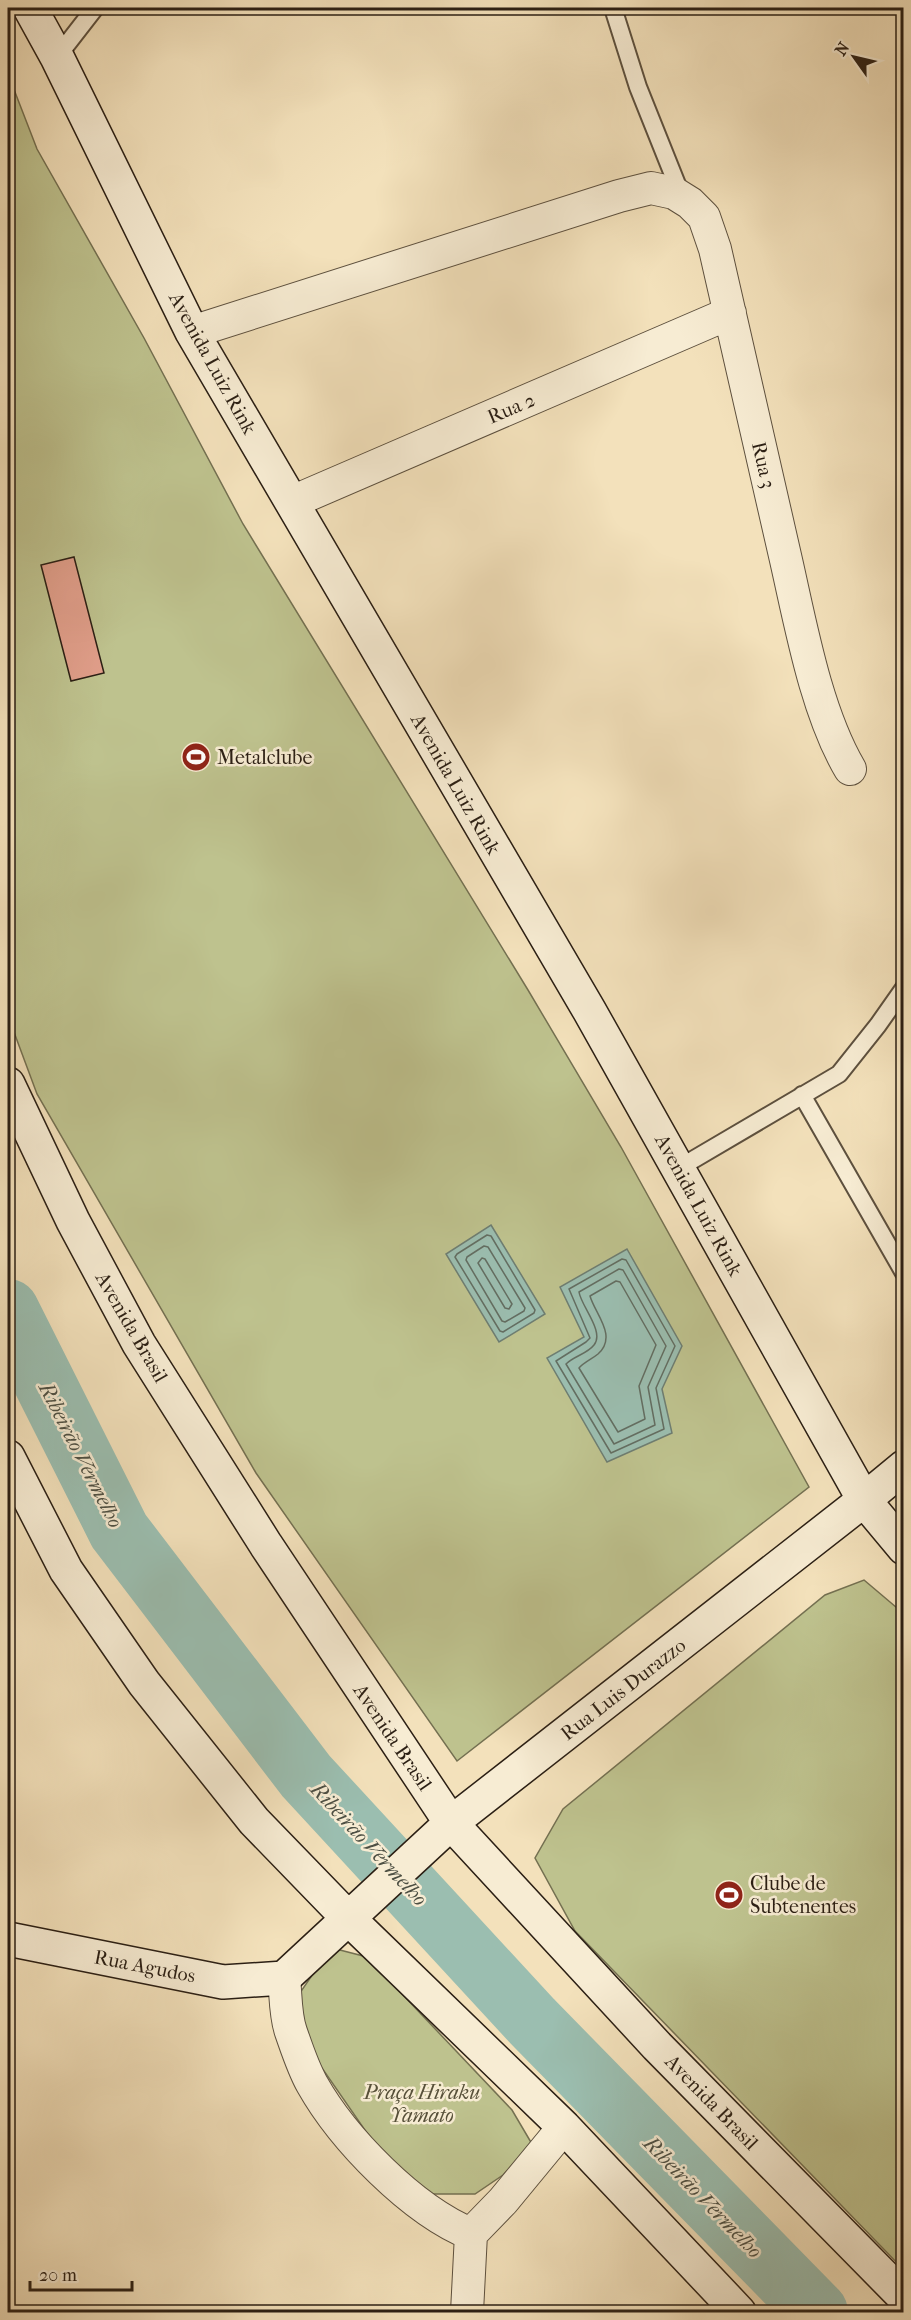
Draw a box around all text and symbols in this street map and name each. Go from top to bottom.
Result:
north arrow [824,27,884,87]
text: N [831,38,854,59]
street label: Avenida Luiz Rink [164,287,261,439]
street label: Rua 2 [484,388,538,429]
street label: Rua 3 [747,440,780,491]
street label: Avenida Luiz Rink [405,709,506,859]
sports icon: Metalclube [180,741,212,773]
place label: Metalclube [217,746,313,769]
street label: Avenida Luiz Rink [650,1129,747,1281]
street label: Avenida Brasil [90,1267,173,1387]
water label: Ribeirão Vermelho [33,1377,128,1532]
street label: Rua Luis Durazzo [556,1633,690,1745]
street label: Avenida Brasil [348,1679,437,1795]
water label: Ribeirão Vermelho [304,1776,432,1911]
place label: Clube de Subtenentes [750,1872,856,1918]
sports icon: Clube de Subtenentes [713,1879,745,1911]
street label: Rua Agudos [92,1945,198,1988]
street label: Avenida Brasil [660,2049,763,2155]
park label: Praça Hiraku Yamato [363,2081,480,2127]
water label: Ribeirão Vermelho [637,2130,767,2263]
scale bar [30,2254,132,2292]
text: 20 m [39,2265,77,2286]

